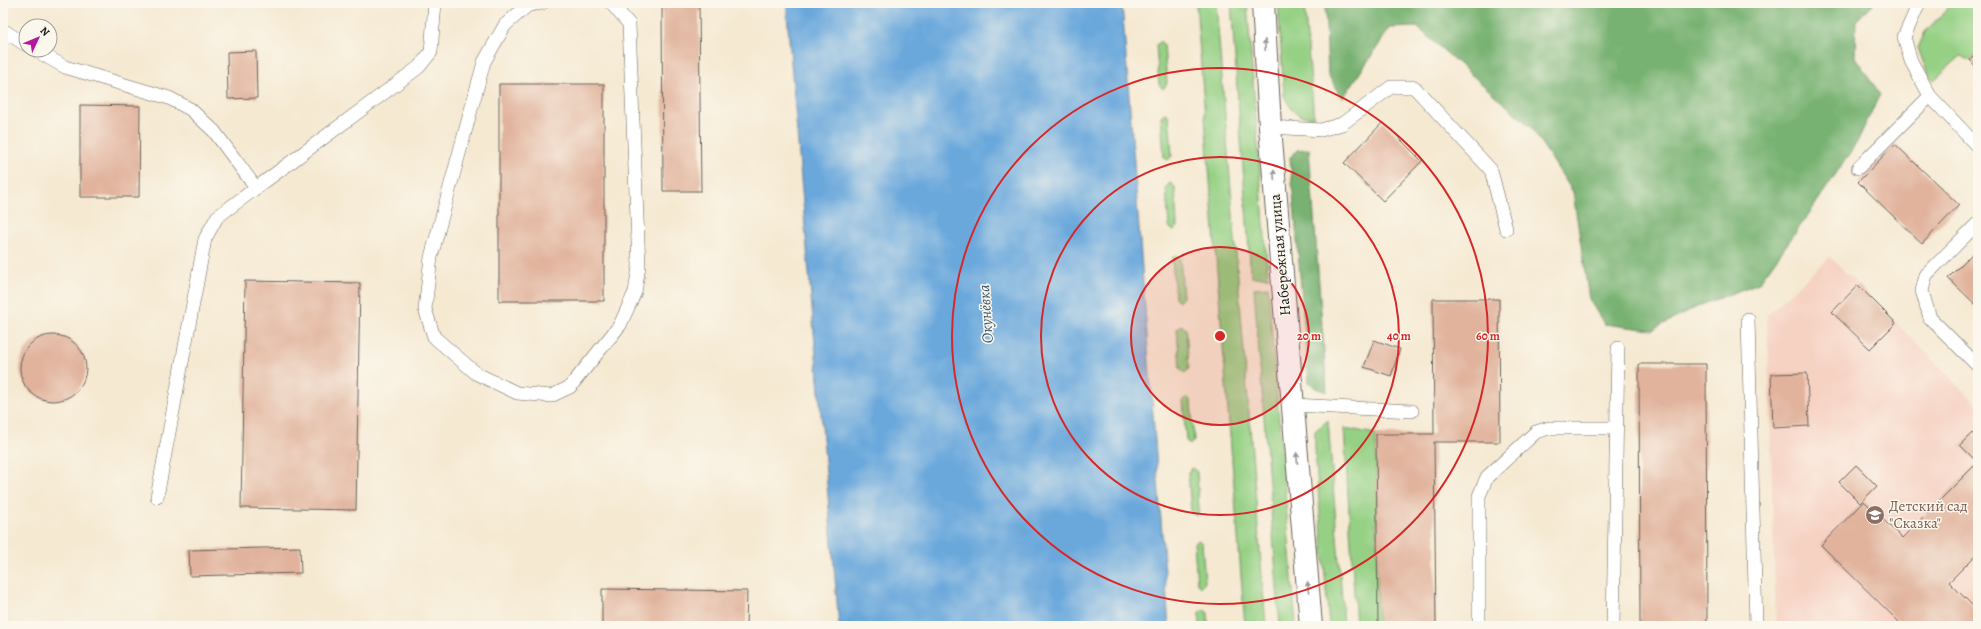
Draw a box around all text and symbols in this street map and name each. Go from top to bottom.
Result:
north arrow [18,18,58,58]
text: N [37,23,53,39]
one-way arrow [1262,39,1269,51]
one-way arrow [1270,168,1277,181]
street label: Набережная улица [1265,193,1295,317]
water label: Окунёвка [973,284,999,344]
text: 20 m [1297,328,1321,344]
text: 40 m [1387,328,1411,344]
text: 60 m [1476,328,1500,344]
centre of rings [1213,329,1227,343]
one-way arrow [1294,452,1300,464]
place label: Детский сад "Сказка" [1889,496,1968,533]
school or university icon: Детский сад "Сказка" [1864,504,1886,526]
one-way arrow [1304,581,1311,593]

